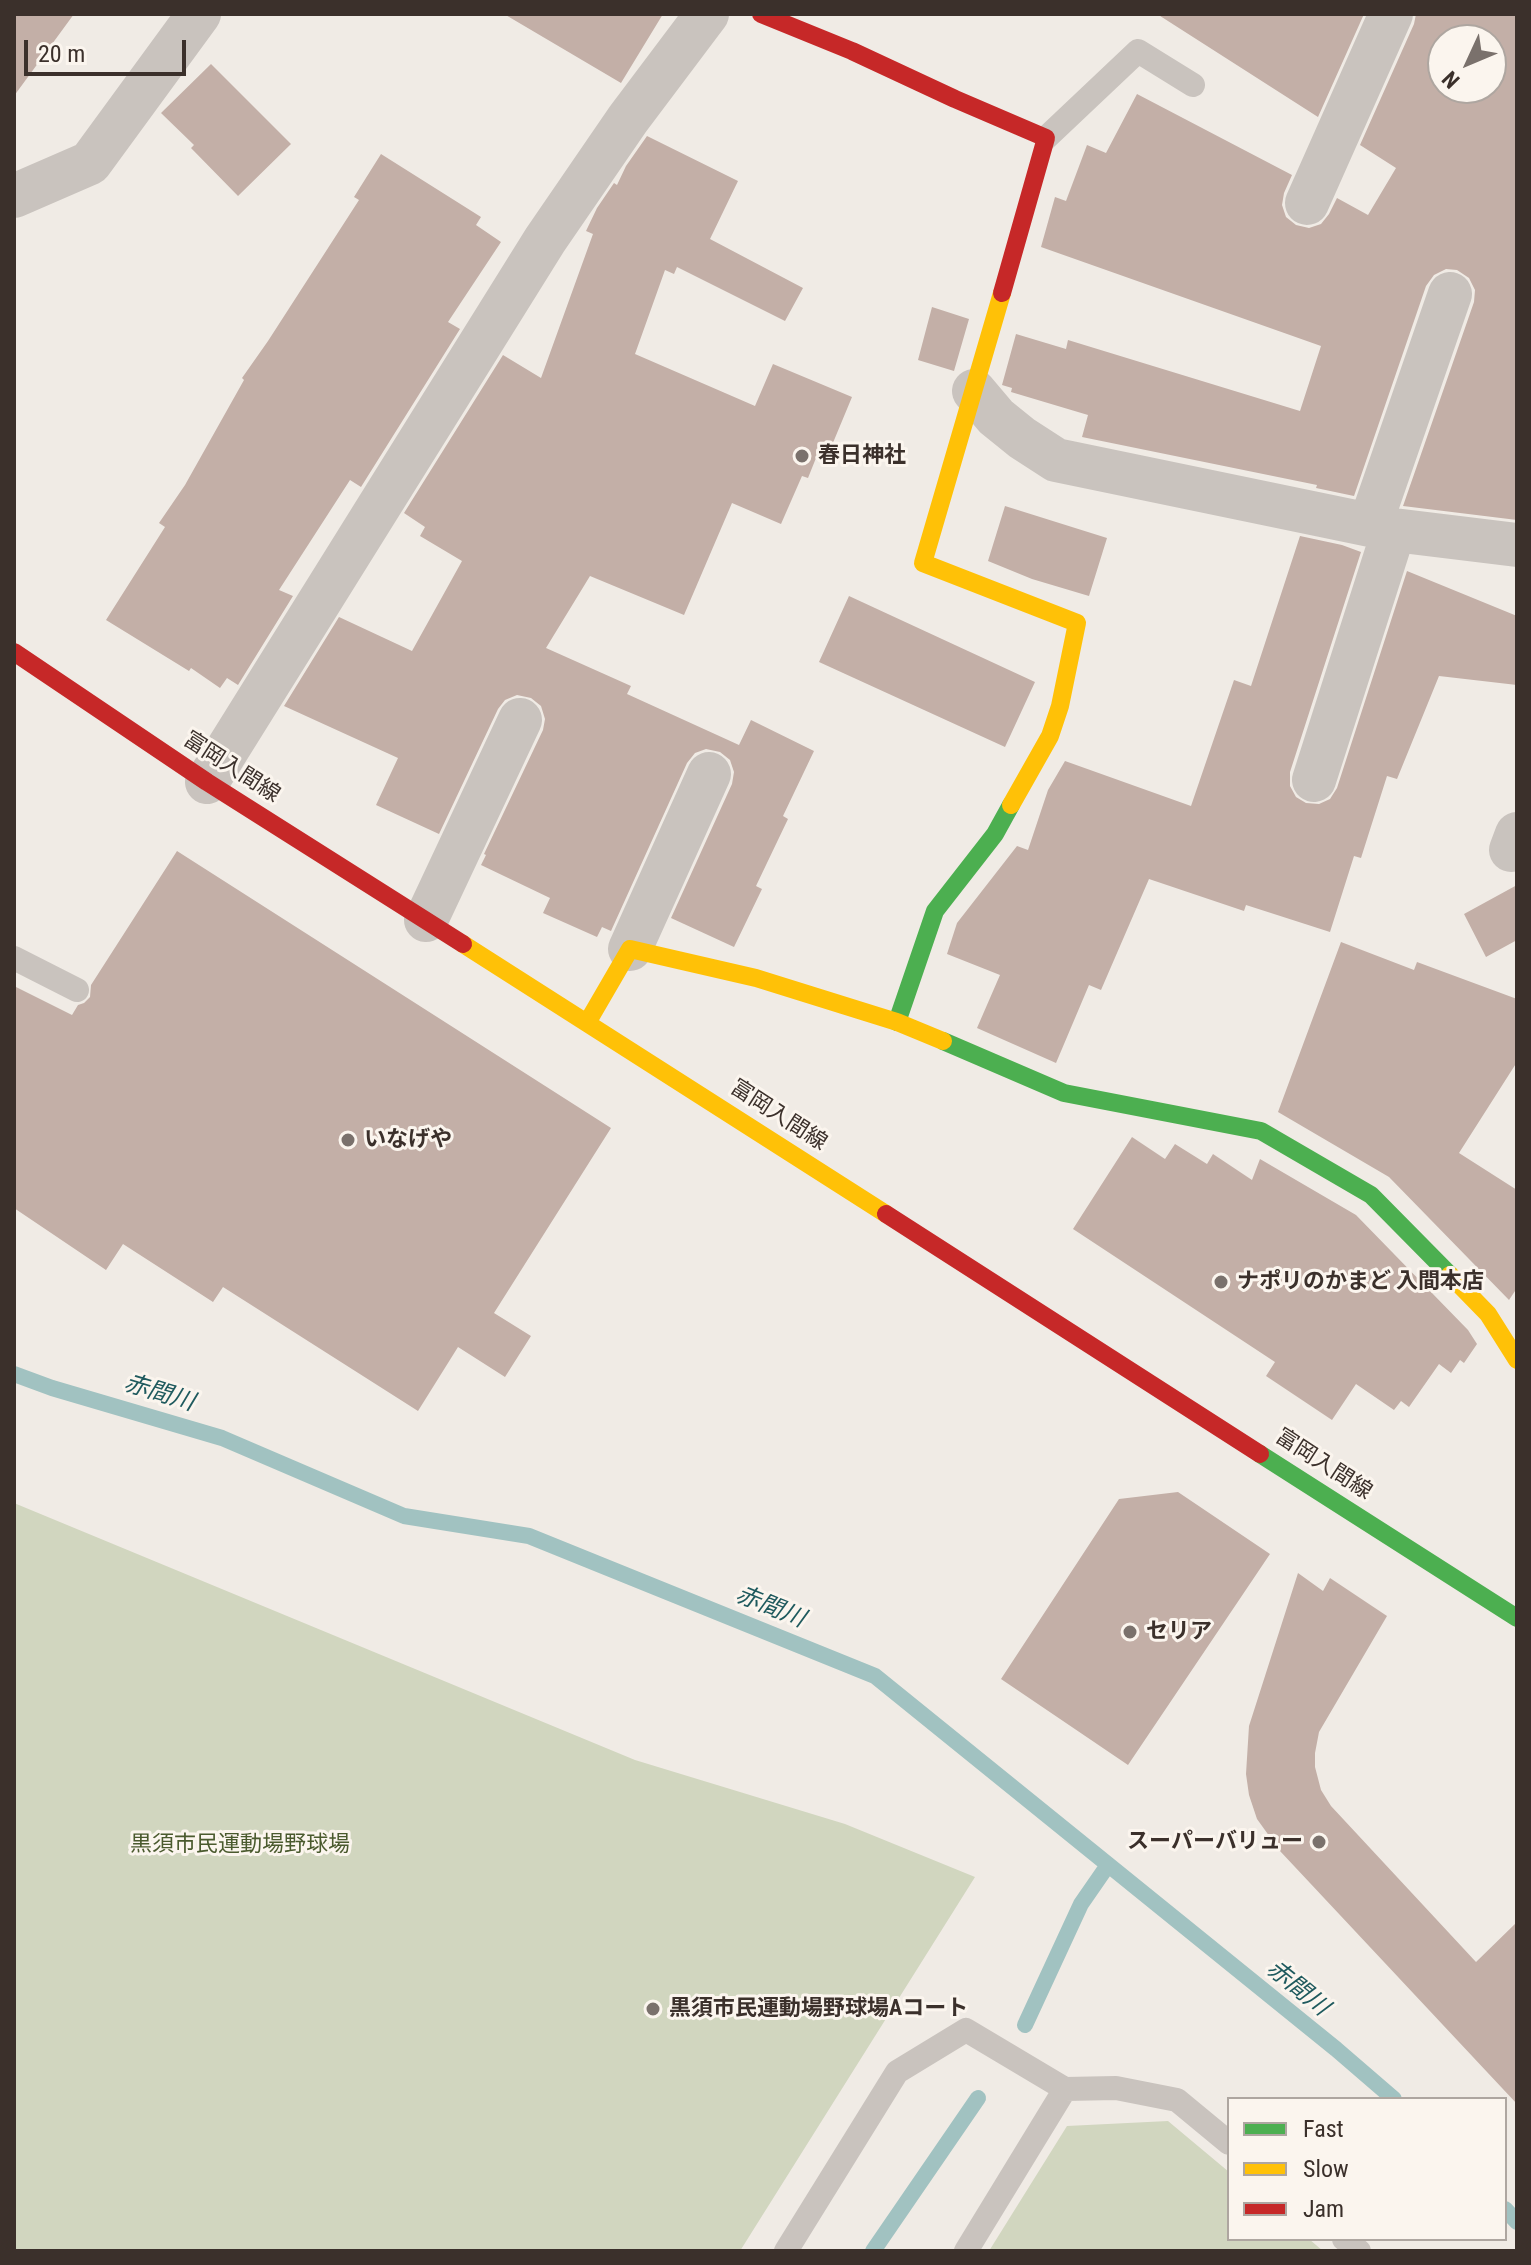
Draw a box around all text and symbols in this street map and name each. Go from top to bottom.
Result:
scale bar [28,24,190,74]
north arrow [1427,24,1507,104]
text: 20 m [38,40,85,68]
text: N [1437,66,1464,93]
place label: 春日神社 [818,443,906,469]
marker: 春日神社 [793,447,811,465]
street label: 富岡入間線 [178,727,284,809]
street label: 富岡入間線 [725,1075,831,1157]
place label: いなげや [364,1127,452,1153]
marker: いなげや [339,1131,357,1149]
place label: ナポリのかまど 入間本店 [1237,1269,1484,1295]
marker: ナポリのかまど 入間本店 [1212,1273,1230,1291]
water label: 赤間川 [120,1370,198,1418]
street label: 富岡入間線 [1270,1424,1376,1506]
water label: 赤間川 [731,1581,809,1635]
place label: セリア [1146,1619,1212,1645]
marker: セリア [1121,1623,1139,1641]
place label: スーパーバリュー [1127,1829,1303,1855]
park label: 黒須市民運動場野球場 [130,1832,350,1858]
marker: スーパーバリュー [1310,1833,1328,1851]
water label: 赤間川 [1260,1955,1334,2023]
place label: 黒須市民運動場野球場Aコート [669,1996,968,2022]
marker: 黒須市民運動場野球場Aコート [644,2000,662,2018]
legend [1227,2097,1507,2241]
text: Fast [1303,2115,1344,2143]
text: Slow [1303,2155,1349,2183]
text: Jam [1303,2195,1344,2223]

